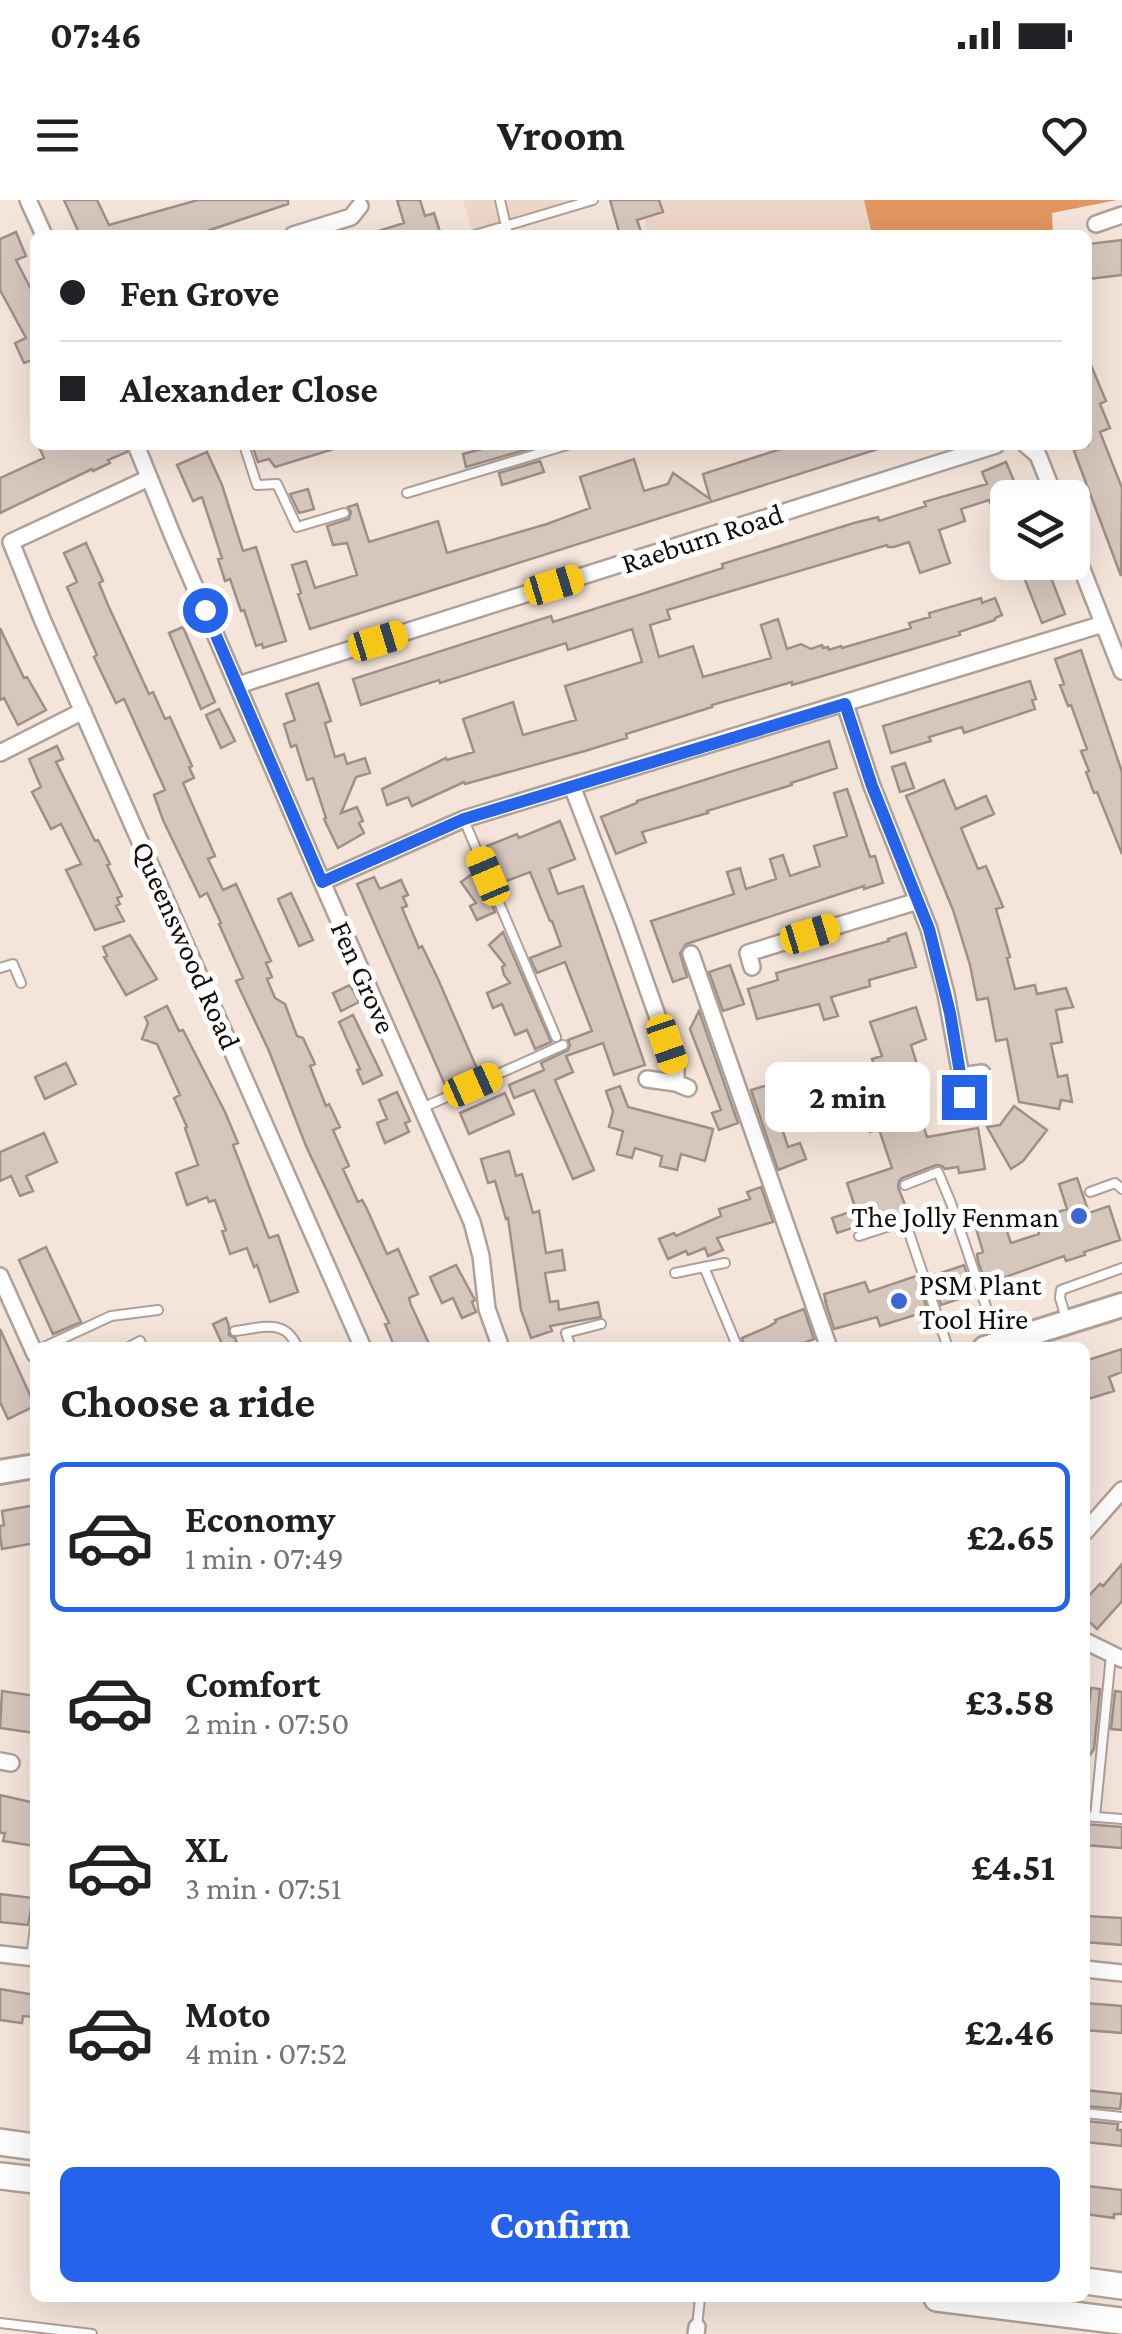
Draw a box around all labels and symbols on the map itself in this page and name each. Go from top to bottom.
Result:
street label: Raeburn Road [617,496,787,580]
car [521,562,587,608]
route start [183,588,228,633]
car [345,618,411,664]
street label: Queenswood Road [126,836,248,1054]
car [462,843,514,909]
car [777,911,843,957]
street label: Fen Grove [325,916,403,1038]
car [643,1011,691,1077]
car [439,1059,507,1111]
callout: 2 min [764,1062,929,1132]
route end [942,1075,987,1120]
place label: The Jolly Fenman [851,1200,1059,1234]
marker: The Jolly Fenman [1068,1205,1090,1227]
place label: PSM Plant Tool Hire [919,1268,1043,1335]
marker: PSM Plant Tool Hire [888,1290,910,1312]

